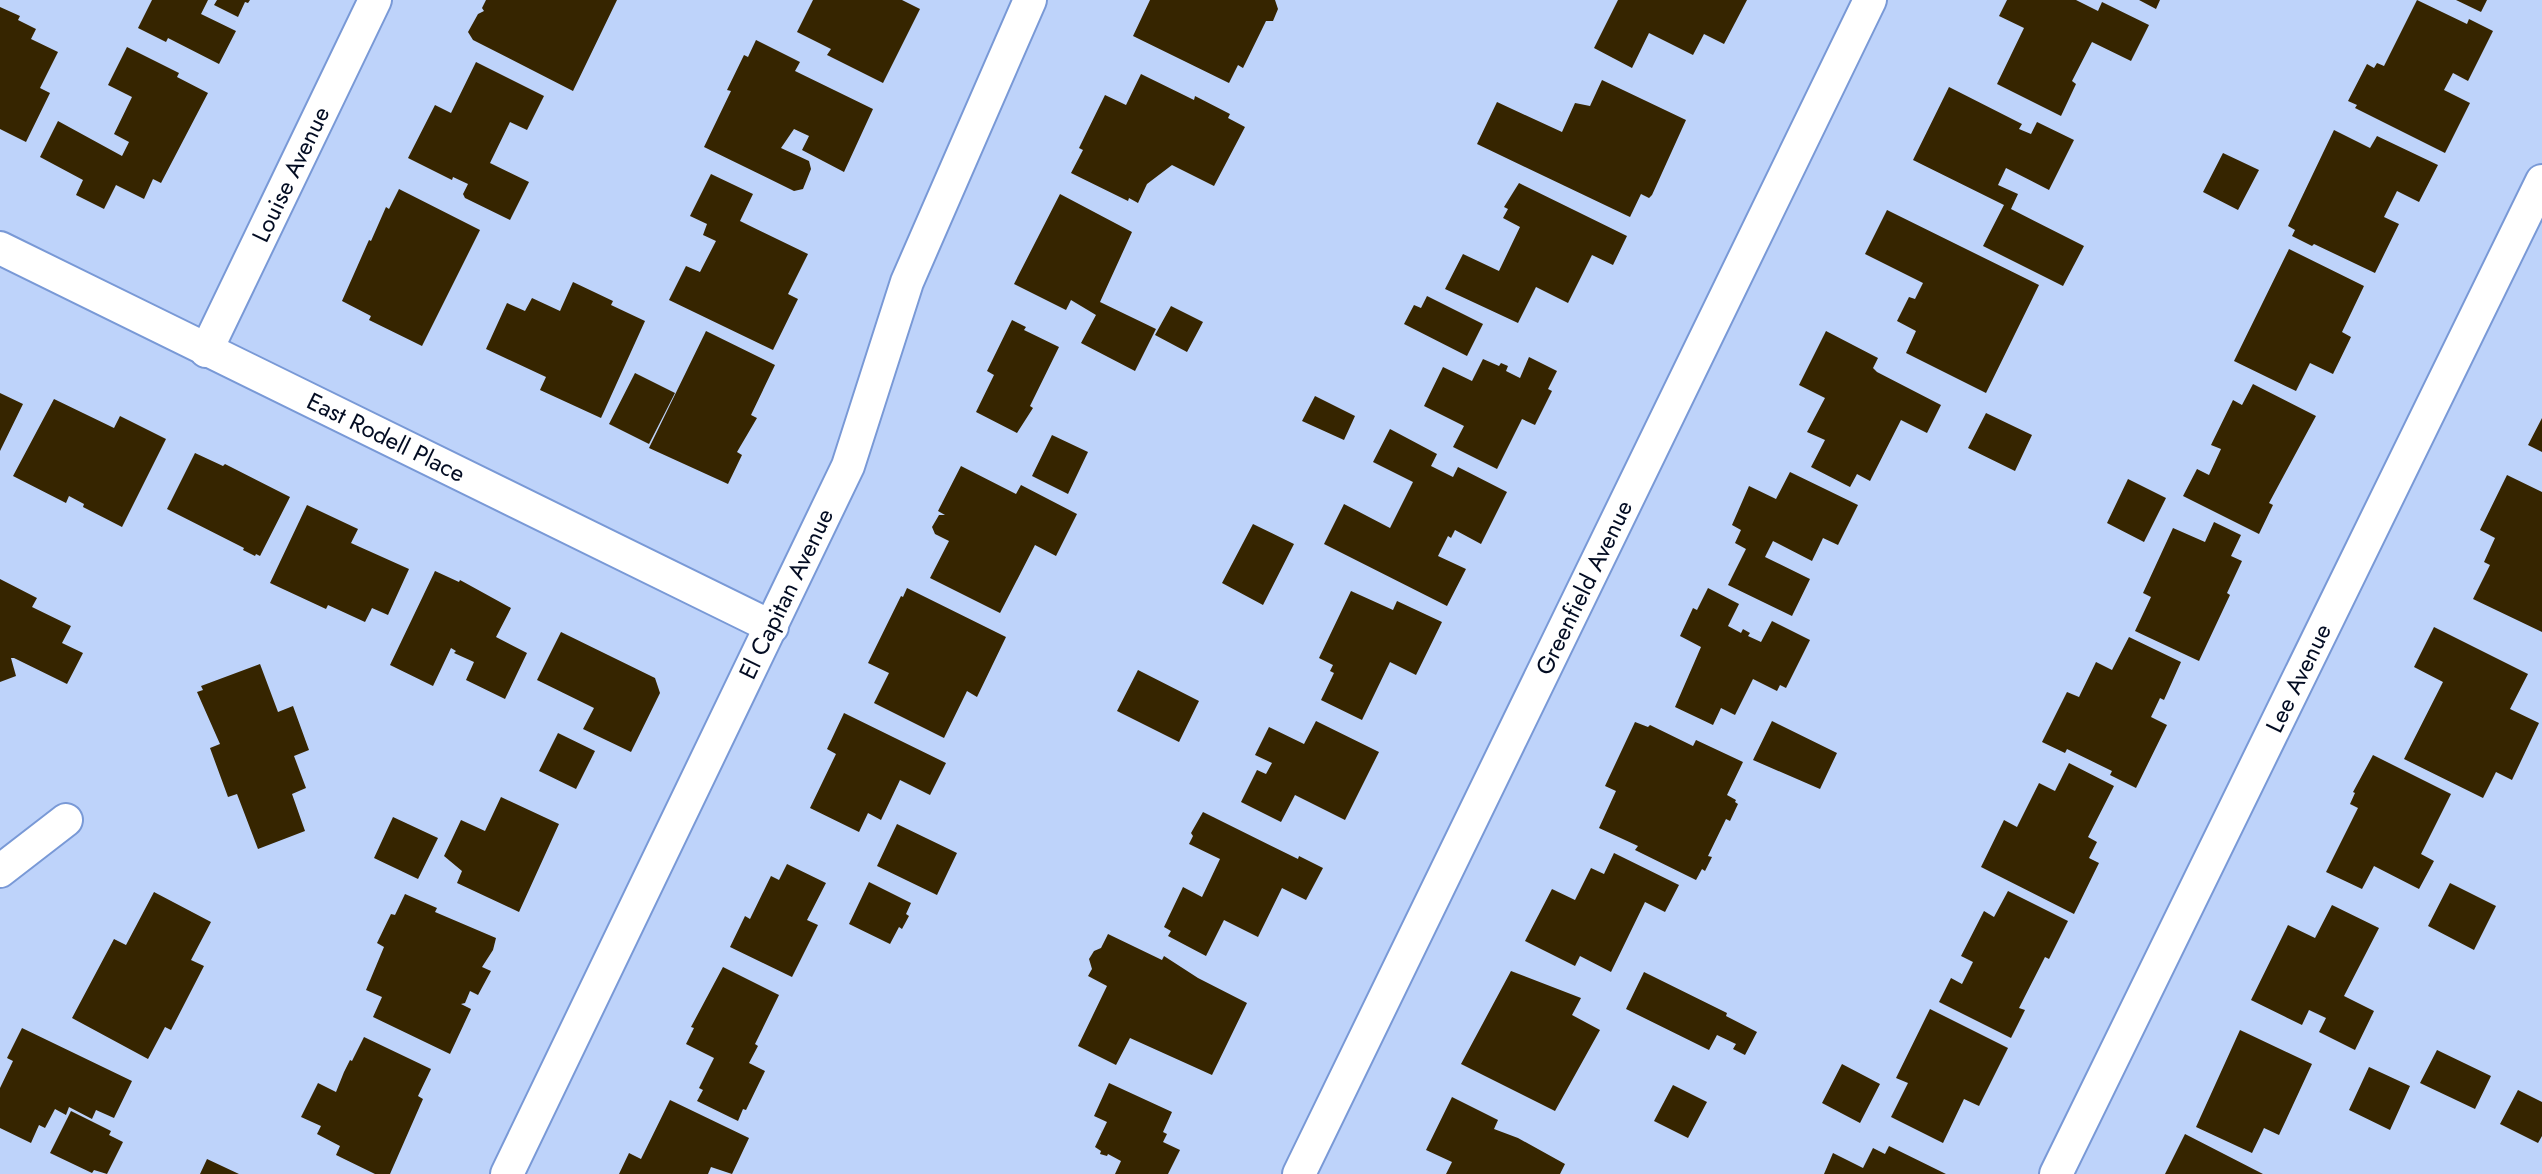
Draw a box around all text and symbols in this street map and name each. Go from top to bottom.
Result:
street label: Louise Avenue [243,100,338,248]
street label: East Rodell Place [301,383,471,491]
street label: Greenfield Avenue [1526,494,1641,681]
street label: El Capitan Avenue [730,502,842,685]
street label: Lee Avenue [2257,617,2340,738]

